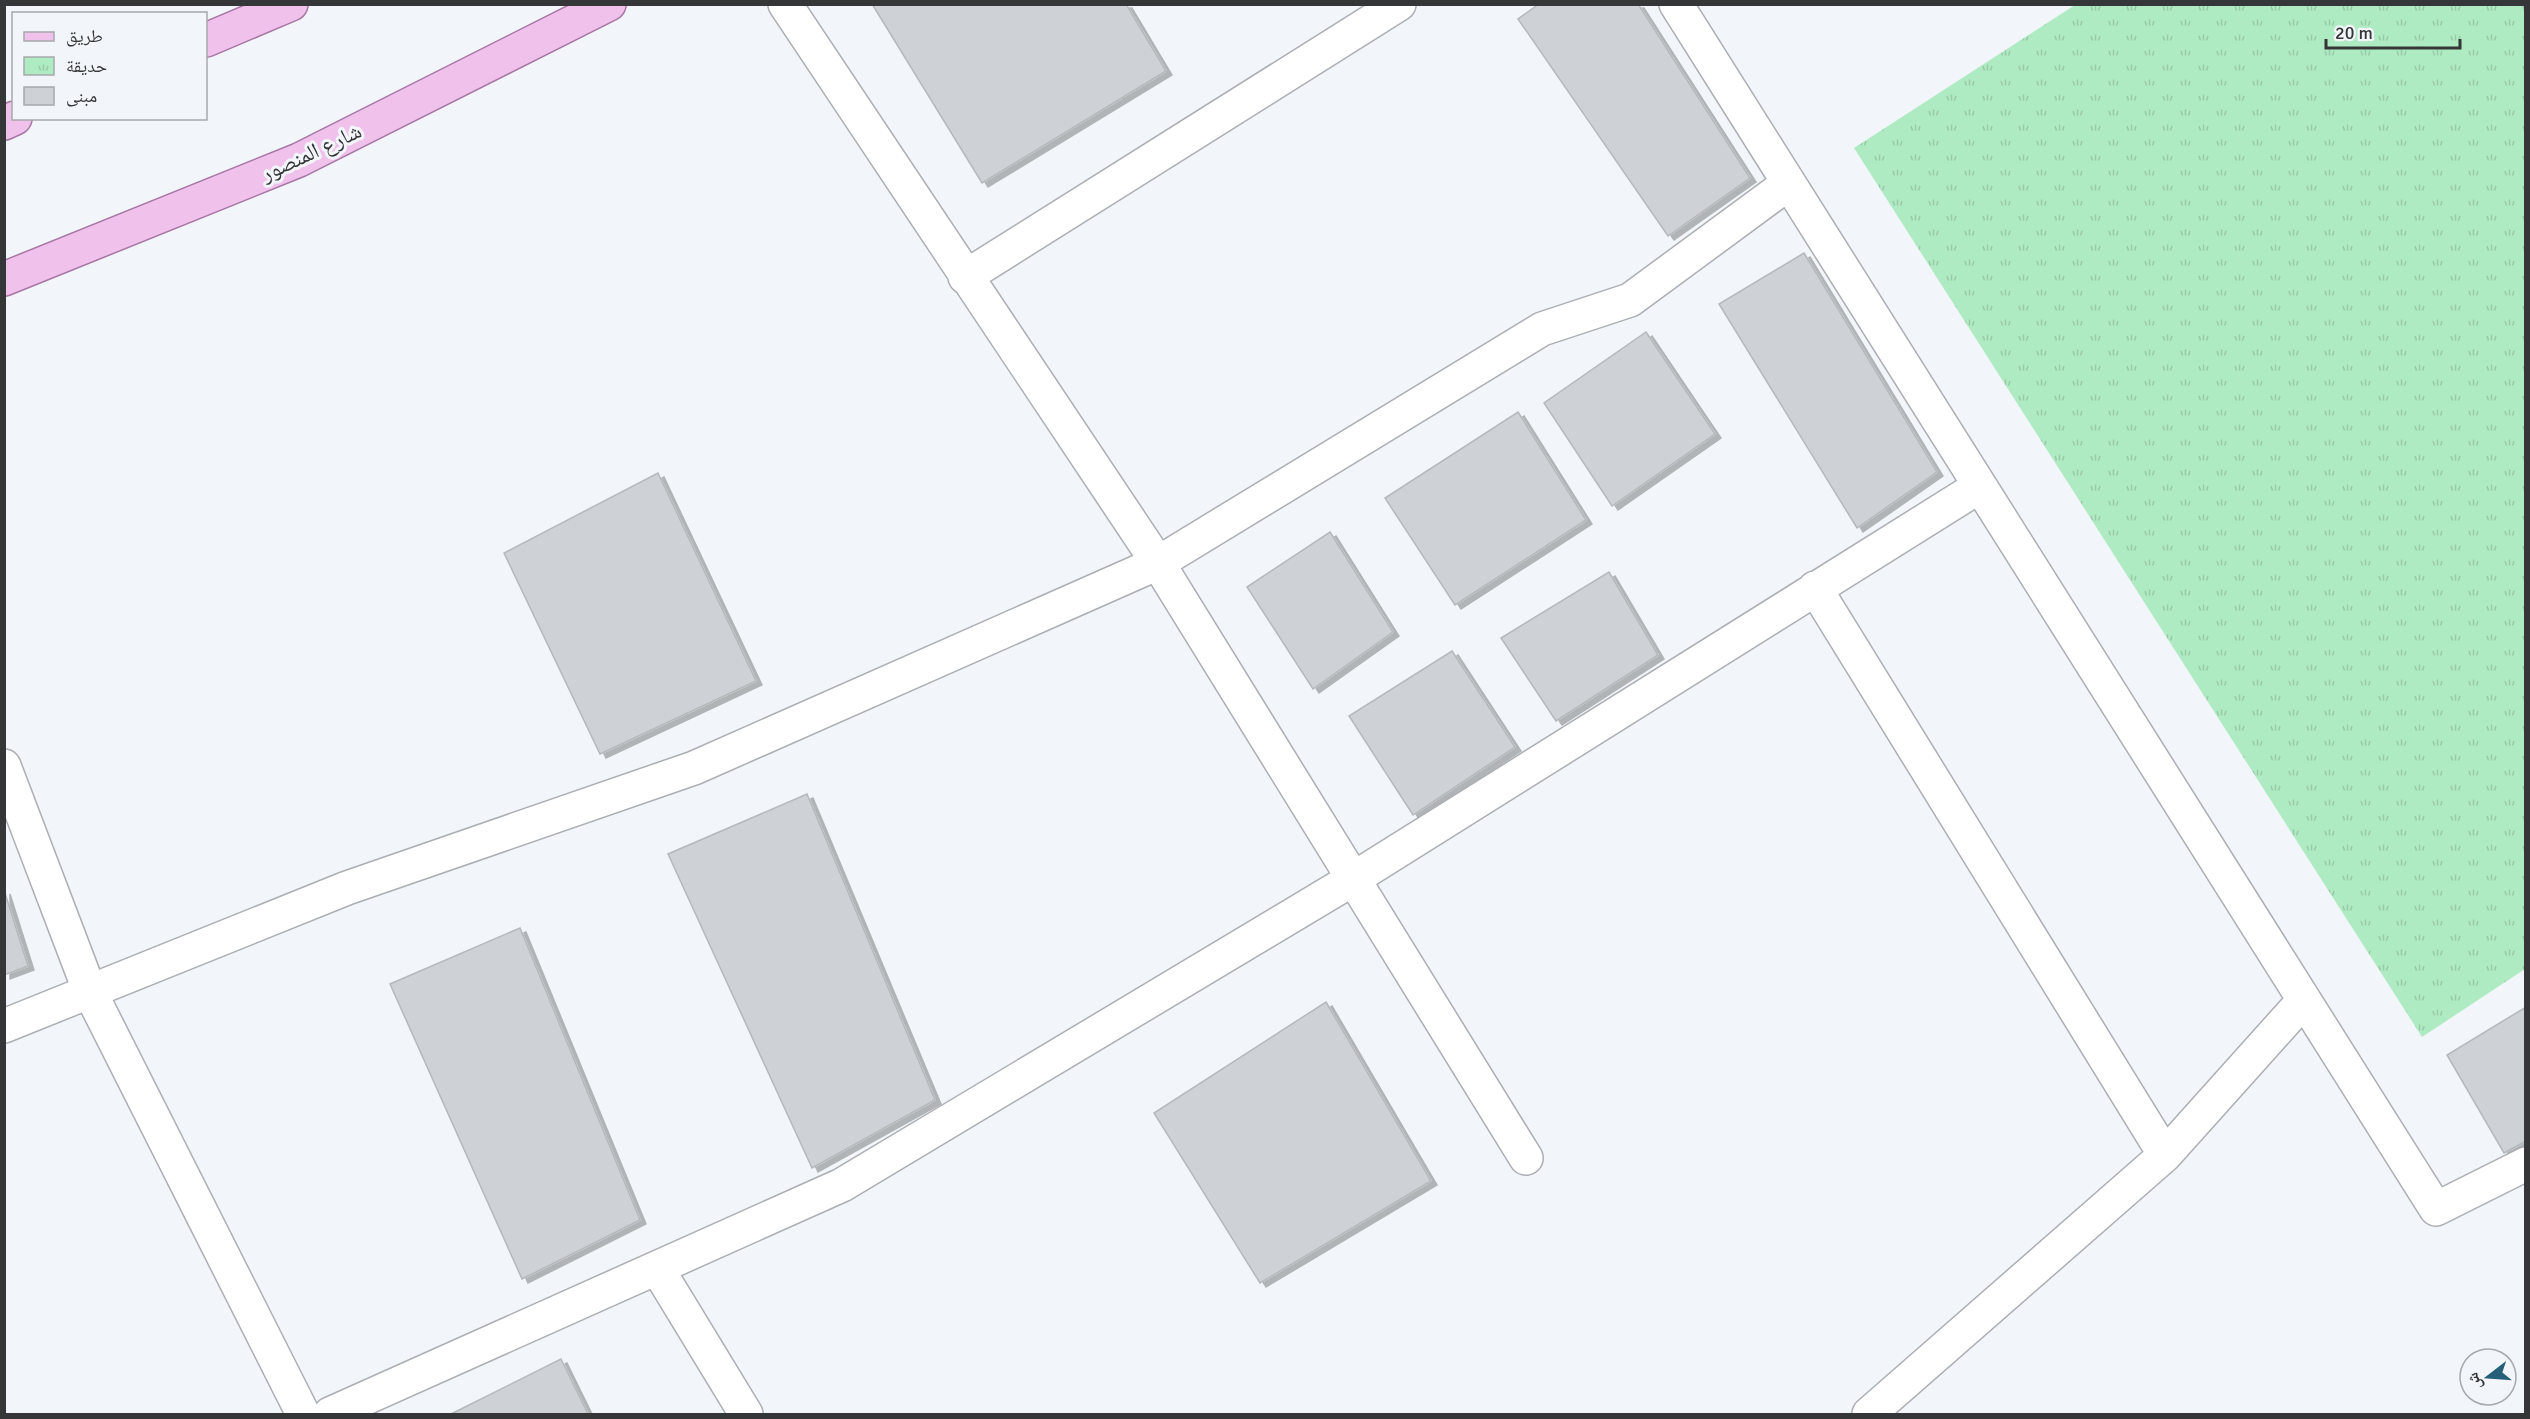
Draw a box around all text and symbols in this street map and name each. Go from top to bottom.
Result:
legend [12,12,207,120]
scale bar [2326,12,2460,50]
text: 20 m [2335,22,2373,44]
text: طريق [66,25,103,47]
text: حديقة [66,55,107,77]
text: مبنى [66,85,97,107]
street label: شارع المنصور [255,117,366,187]
north arrow [2458,1347,2518,1407]
text: ش [2463,1370,2487,1392]

